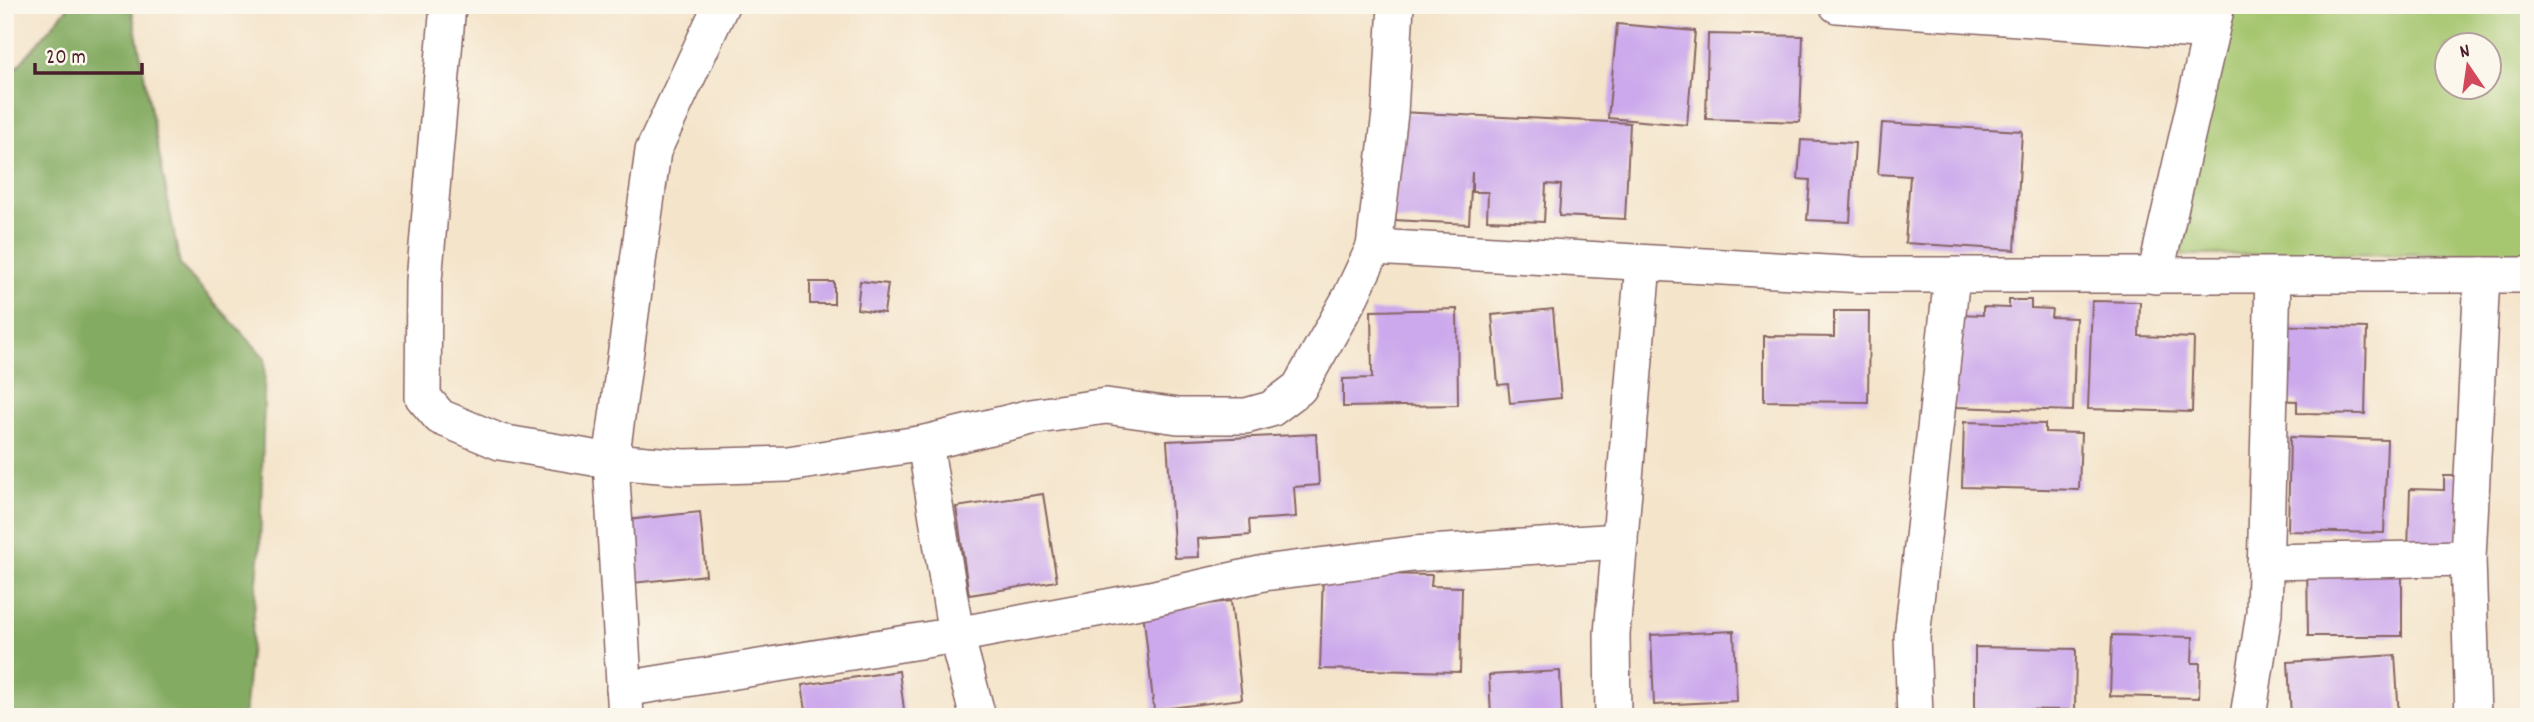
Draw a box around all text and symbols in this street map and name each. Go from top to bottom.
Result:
scale bar [35,32,142,76]
north arrow [2432,32,2502,102]
text: N [2457,39,2473,67]
text: 20 m [46,44,86,74]

